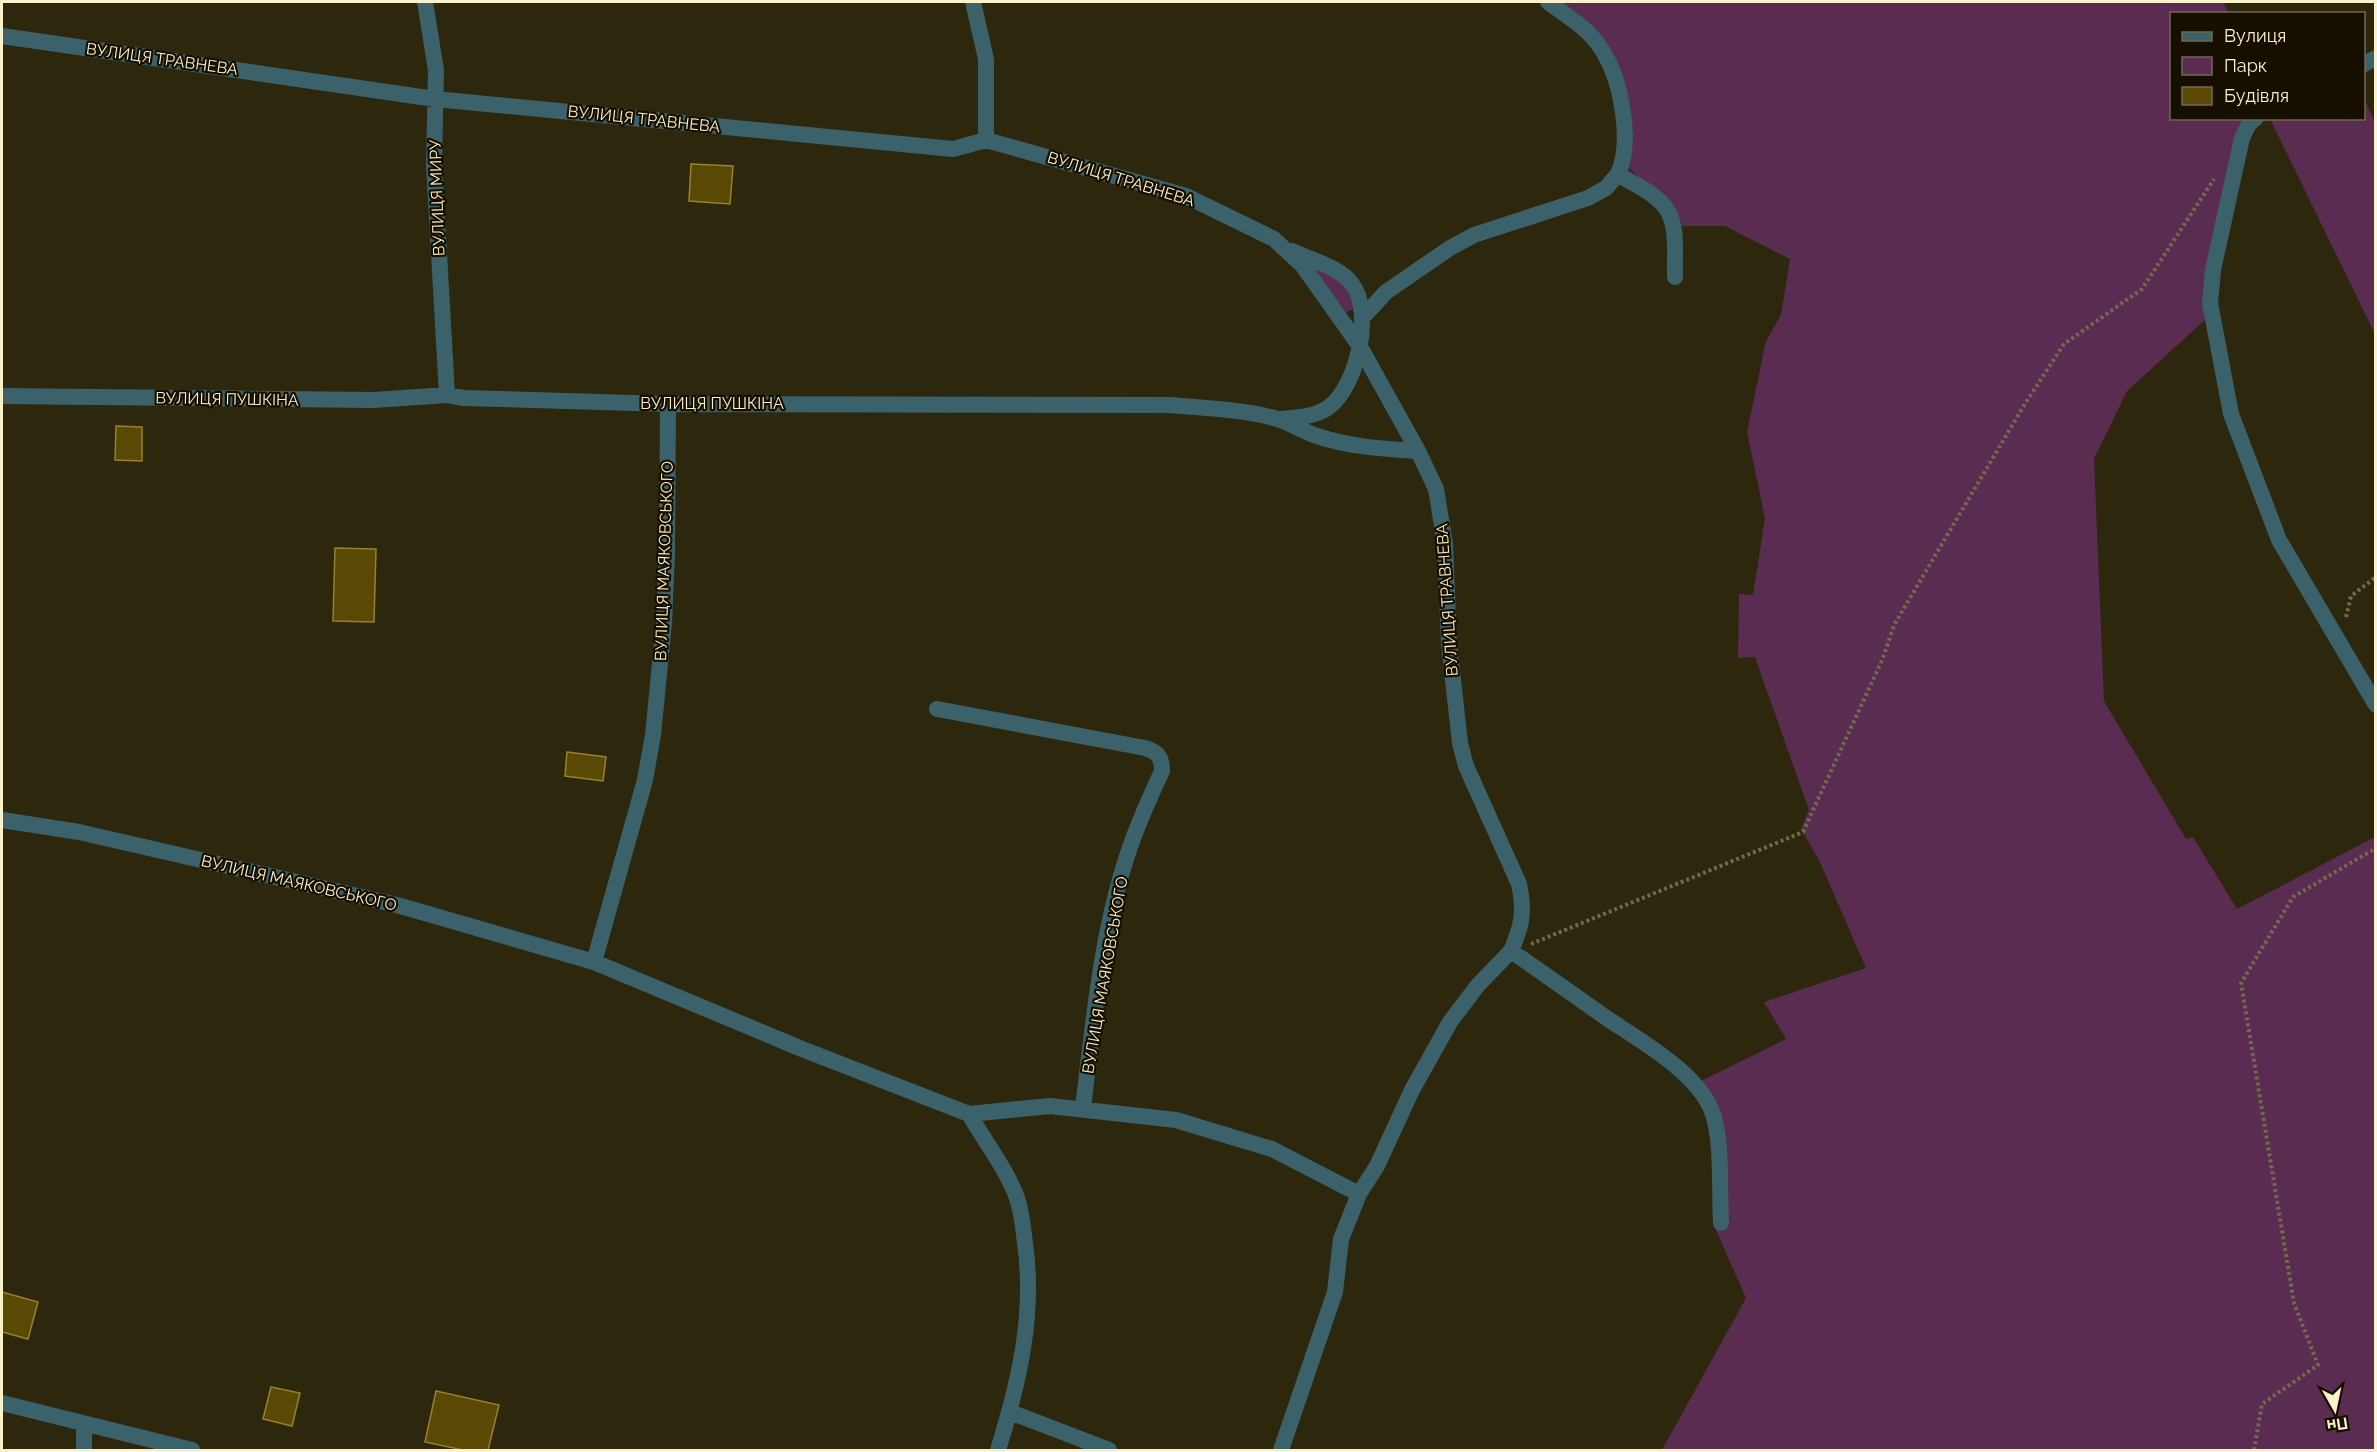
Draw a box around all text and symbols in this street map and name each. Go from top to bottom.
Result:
legend [2170,12,2365,120]
text: Вулиця [2224,25,2286,46]
street label: ВУЛИЦЯ ТРАВНЕВА [85,39,239,79]
text: Парк [2224,55,2267,76]
text: Будівля [2224,85,2289,106]
street label: ВУЛИЦЯ ТРАВНЕВА [567,102,721,136]
street label: ВУЛИЦЯ МИРУ [425,139,449,256]
street label: ВУЛИЦЯ ТРАВНЕВА [1045,148,1197,211]
street label: ВУЛИЦЯ ПУШКІНА [155,388,299,410]
street label: ВУЛИЦЯ ПУШКІНА [640,394,784,413]
street label: ВУЛИЦЯ МАЯКОВСЬКОГО [651,461,677,661]
street label: ВУЛИЦЯ ТРАВНЕВА [1432,523,1462,677]
street label: ВУЛИЦЯ МАЯКОВСЬКОГО [199,851,399,915]
street label: ВУЛИЦЯ МАЯКОВСЬКОГО [1078,875,1132,1075]
north arrow [2305,1380,2365,1440]
text: Пн [2325,1413,2349,1435]

